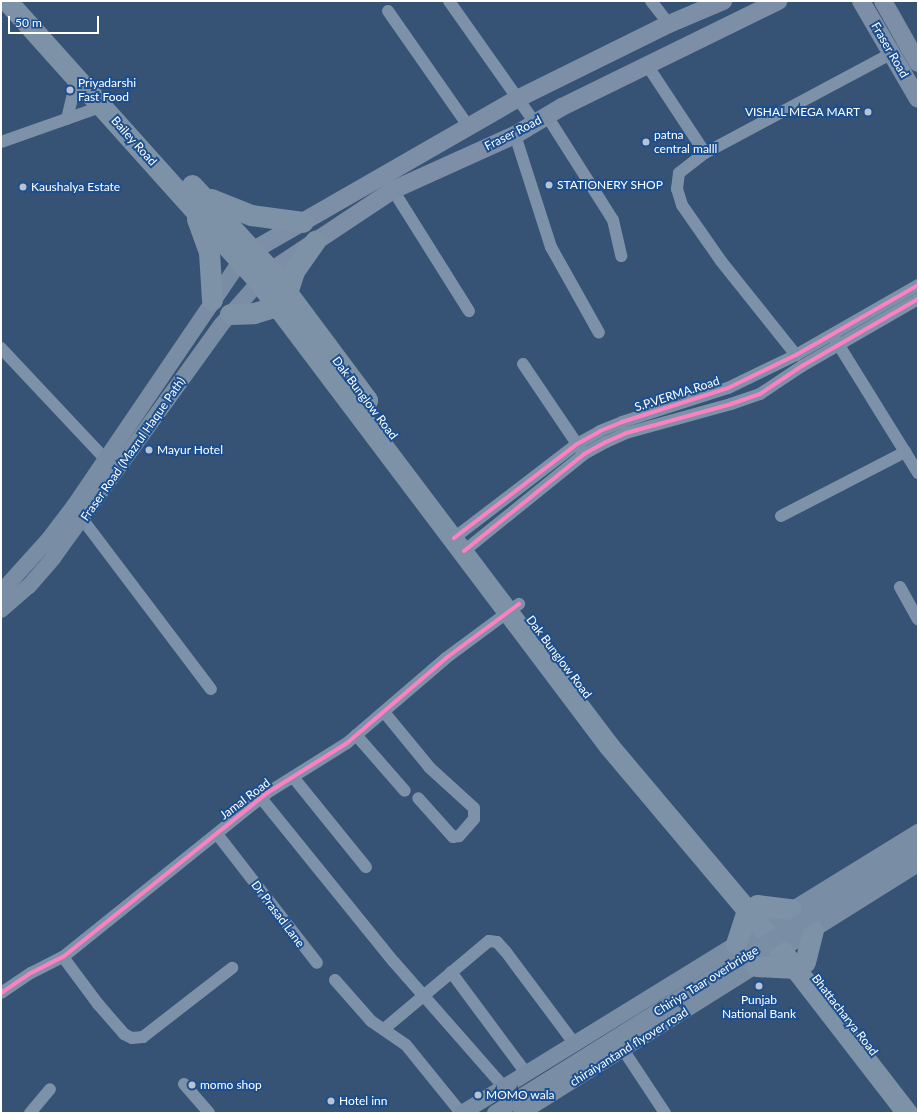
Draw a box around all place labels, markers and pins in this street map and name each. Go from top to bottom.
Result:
place label: Priyadarshi Fast Food [78,76,136,104]
marker: Priyadarshi Fast Food [65,85,75,95]
place label: VISHAL MEGA MART [744,105,860,119]
marker: VISHAL MEGA MART [863,107,873,117]
place label: patna central malll [654,128,717,156]
marker: patna central malll [641,137,651,147]
place label: STATIONERY SHOP [557,178,663,192]
place label: Kaushalya Estate [31,180,120,194]
marker: STATIONERY SHOP [544,180,554,190]
marker: Kaushalya Estate [18,182,28,192]
place label: Mayur Hotel [157,443,223,457]
marker: Mayur Hotel [144,445,154,455]
marker: Punjab National Bank [754,981,764,991]
place label: Punjab National Bank [722,993,796,1021]
place label: momo shop [200,1078,262,1092]
marker: momo shop [187,1080,197,1090]
place label: MOMO wala [486,1088,555,1102]
marker: MOMO wala [473,1090,483,1100]
place label: Hotel inn [339,1094,387,1108]
marker: Hotel inn [326,1096,336,1106]

